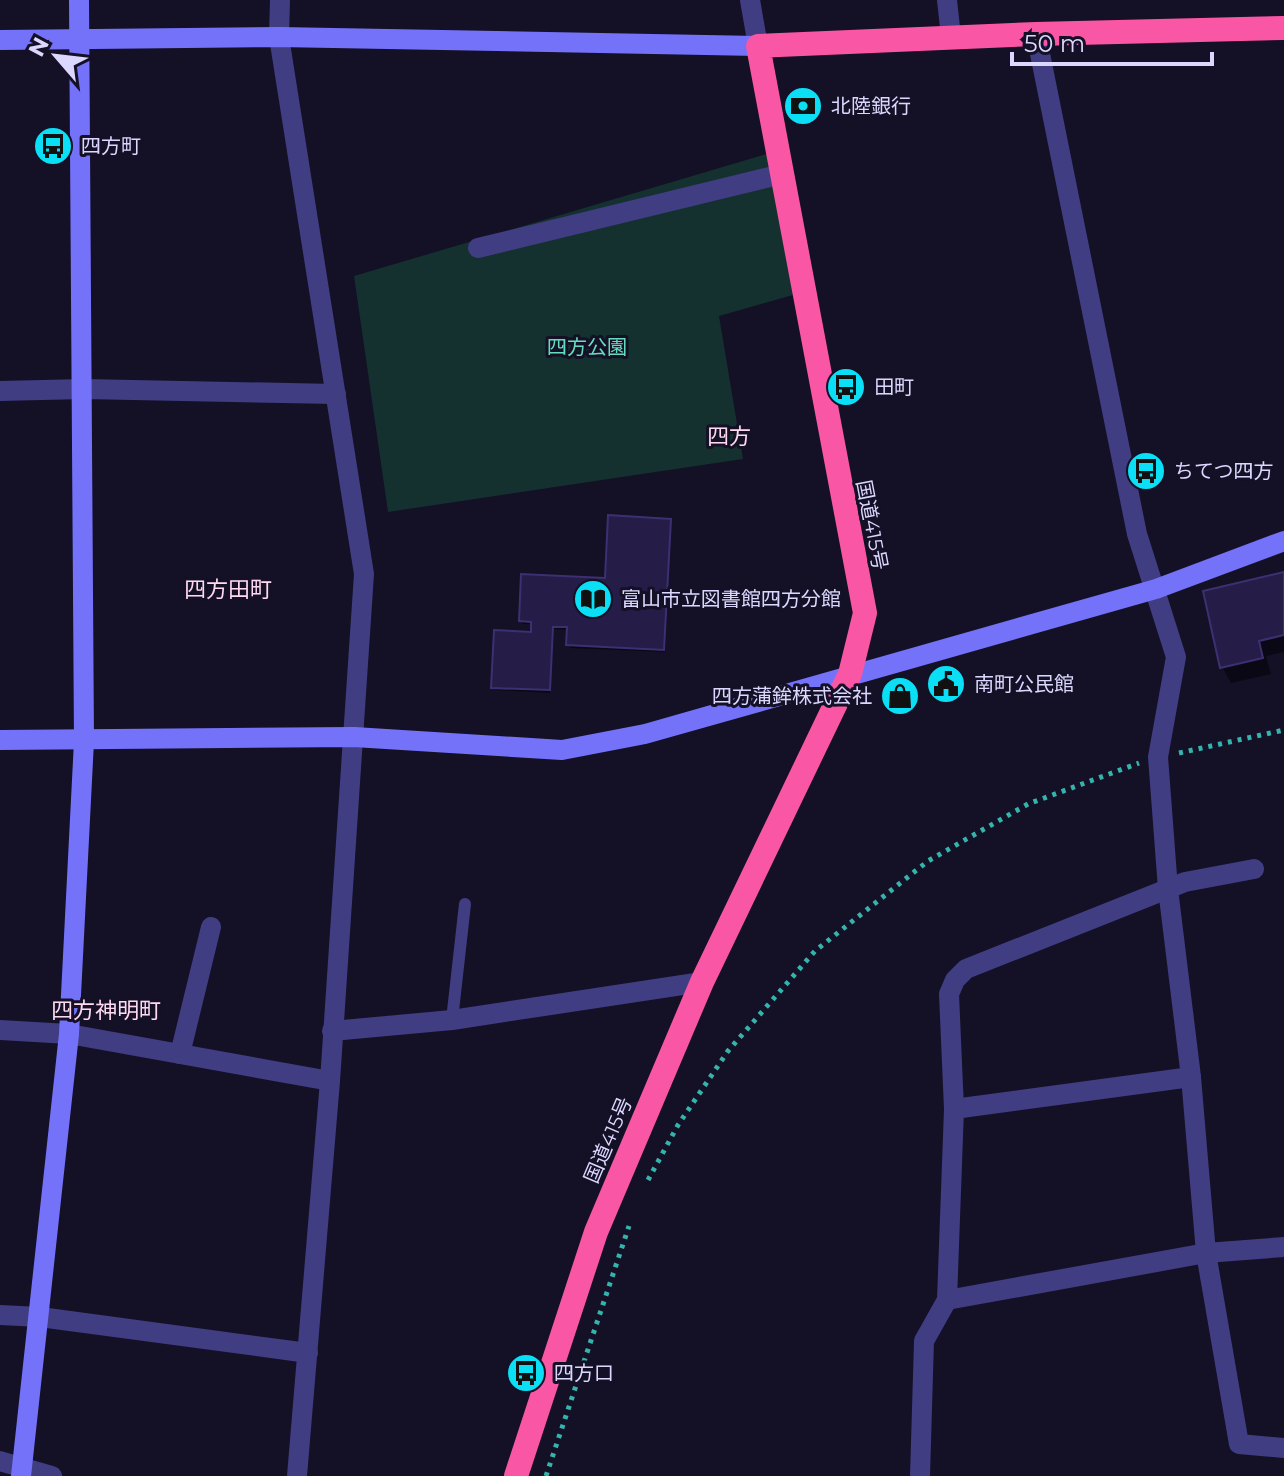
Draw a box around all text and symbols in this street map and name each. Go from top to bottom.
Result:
north arrow [16,16,96,96]
scale bar [1012,16,1212,66]
text: 50 m [1024,29,1085,58]
text: N [23,33,55,61]
bank icon: 北陸銀行 [782,85,824,127]
place label: 北陸銀行 [831,94,911,118]
bus stop icon: 四方町 [32,125,74,167]
place label: 四方町 [81,134,141,158]
park label: 四方公園 [547,335,627,359]
bus stop icon: 田町 [825,366,867,408]
place label: 田町 [874,375,914,399]
district label: 四方 [707,423,751,450]
bus stop icon: ちてつ四方 [1125,450,1167,492]
place label: ちてつ四方 [1174,459,1274,483]
street label: 国道415号 [852,478,892,572]
district label: 四方田町 [184,576,272,603]
library icon: 富山市立図書館四方分館 [572,578,614,620]
place label: 富山市立図書館四方分館 [621,587,841,611]
public building icon: 南町公民館 [925,663,967,705]
place label: 南町公民館 [974,672,1074,696]
shop icon: 四方蒲鉾株式会社 [879,675,921,717]
place label: 四方蒲鉾株式会社 [712,684,872,708]
district label: 四方神明町 [51,997,161,1024]
street label: 国道415号 [579,1093,637,1187]
bus stop icon: 四方口 [505,1352,547,1394]
place label: 四方口 [554,1361,614,1385]

